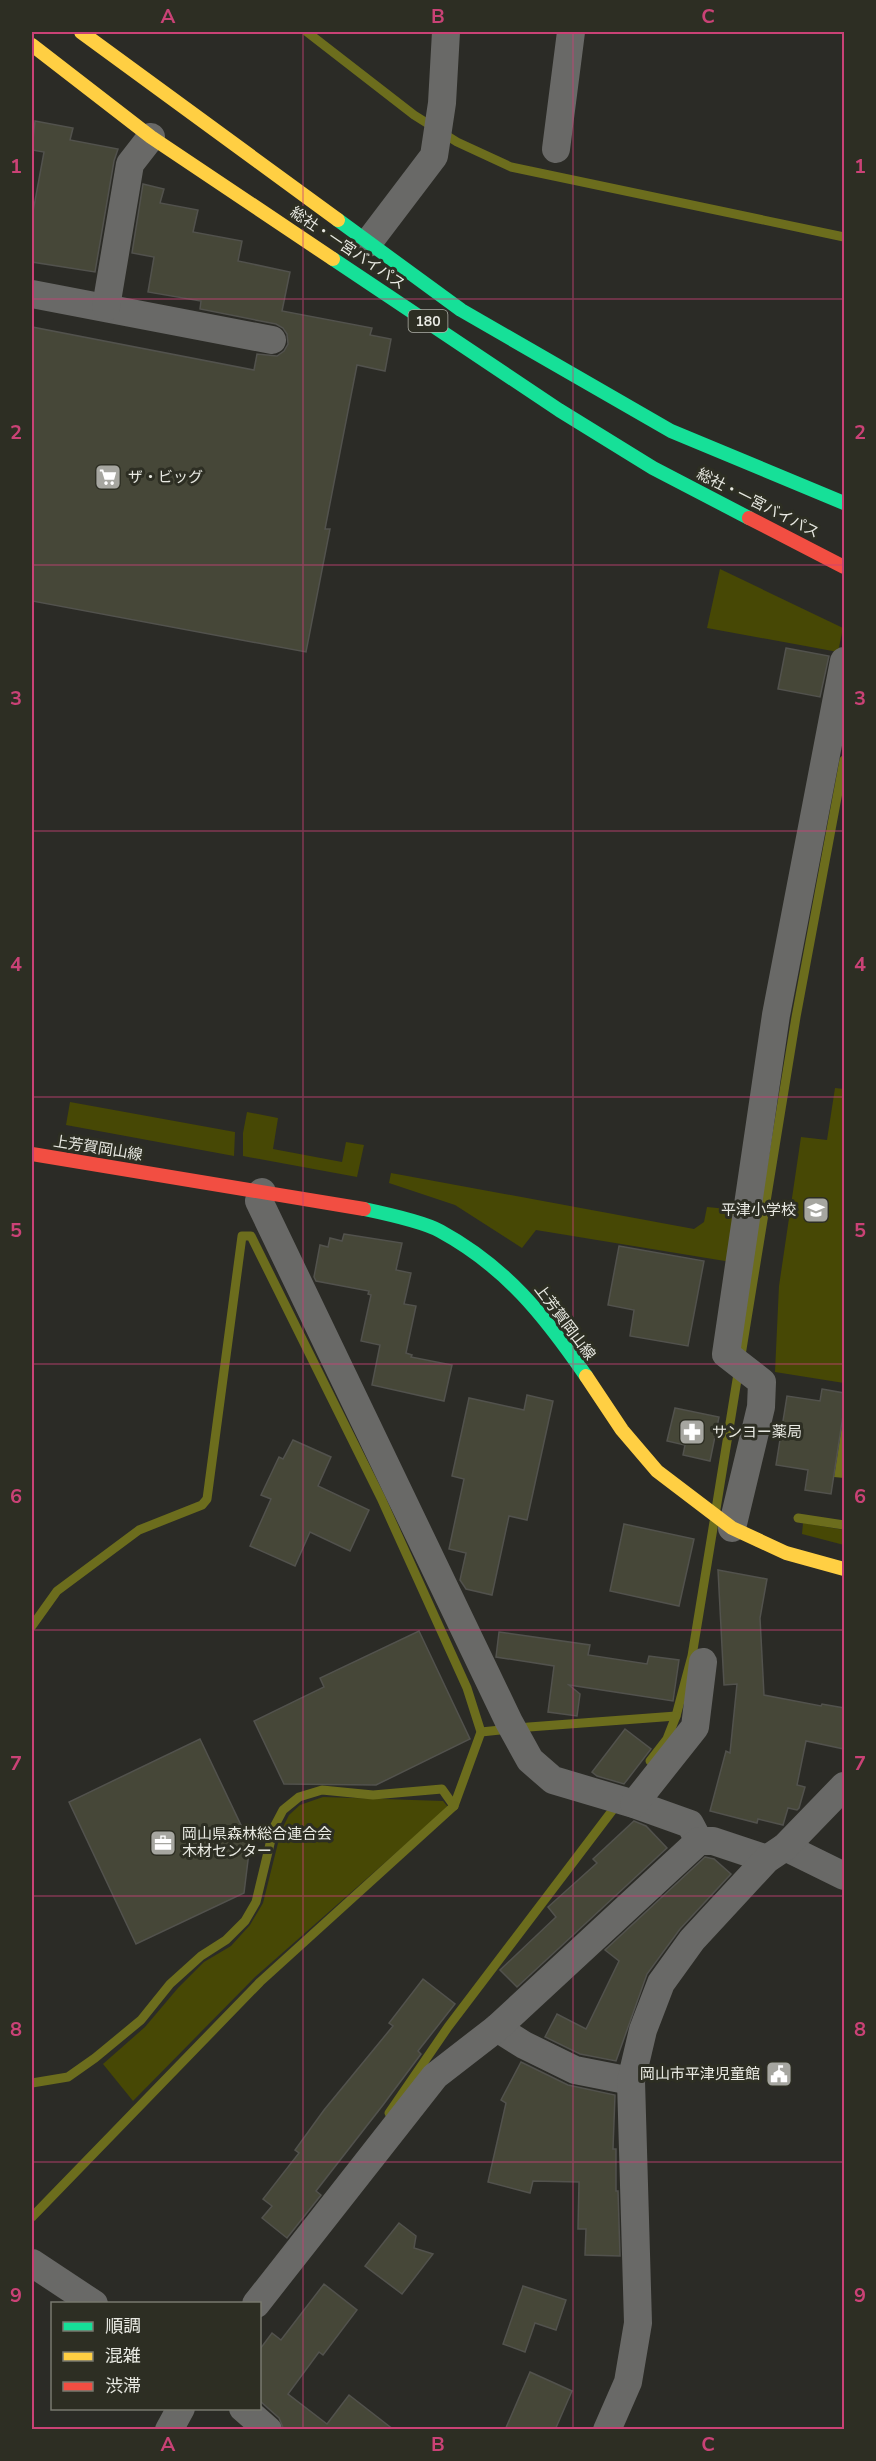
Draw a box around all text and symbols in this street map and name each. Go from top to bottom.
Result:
text: A [161,3,176,30]
text: B [431,3,445,30]
text: C [701,3,715,30]
text: 1 [10,153,22,180]
text: 1 [854,153,866,180]
street label: 総社・一宮バイパス [287,202,409,294]
road number: 180 [408,310,448,332]
text: 2 [10,419,22,446]
text: 2 [854,419,866,446]
supermarket icon: ザ・ビッグ [93,462,123,492]
street label: 総社・一宮バイパス [693,464,823,542]
place label: ザ・ビッグ [128,467,203,487]
text: 3 [10,685,22,712]
text: 3 [854,685,866,712]
text: 4 [10,951,22,978]
text: 4 [854,951,866,978]
street label: 上芳賀岡山線 [52,1131,144,1165]
school or university icon: 平津小学校 [801,1195,831,1225]
place label: 平津小学校 [721,1200,796,1220]
text: 5 [10,1217,22,1244]
text: 5 [854,1217,866,1244]
street label: 上芳賀岡山線 [530,1280,600,1364]
pharmacy icon: サンヨー薬局 [677,1417,707,1447]
place label: サンヨー薬局 [712,1422,802,1442]
text: 6 [10,1483,22,1510]
text: 6 [854,1483,866,1510]
text: 7 [10,1750,22,1777]
text: 7 [854,1750,866,1777]
place label: 岡山県森林総合連合会 木材センター [182,1824,332,1861]
office icon: 岡山県森林総合連合会 木材センター [148,1828,178,1858]
text: 8 [10,2016,22,2043]
text: 8 [854,2016,866,2043]
public building icon: 岡山市平津児童館 [764,2059,794,2089]
place label: 岡山市平津児童館 [640,2064,760,2084]
text: 9 [10,2282,22,2309]
text: 9 [854,2282,866,2309]
legend [51,2302,261,2410]
text: 順調 [105,2314,141,2338]
text: 混雑 [105,2344,141,2368]
text: 渋滞 [105,2374,141,2398]
text: A [161,2431,176,2458]
text: B [431,2431,445,2458]
text: C [701,2431,715,2458]

